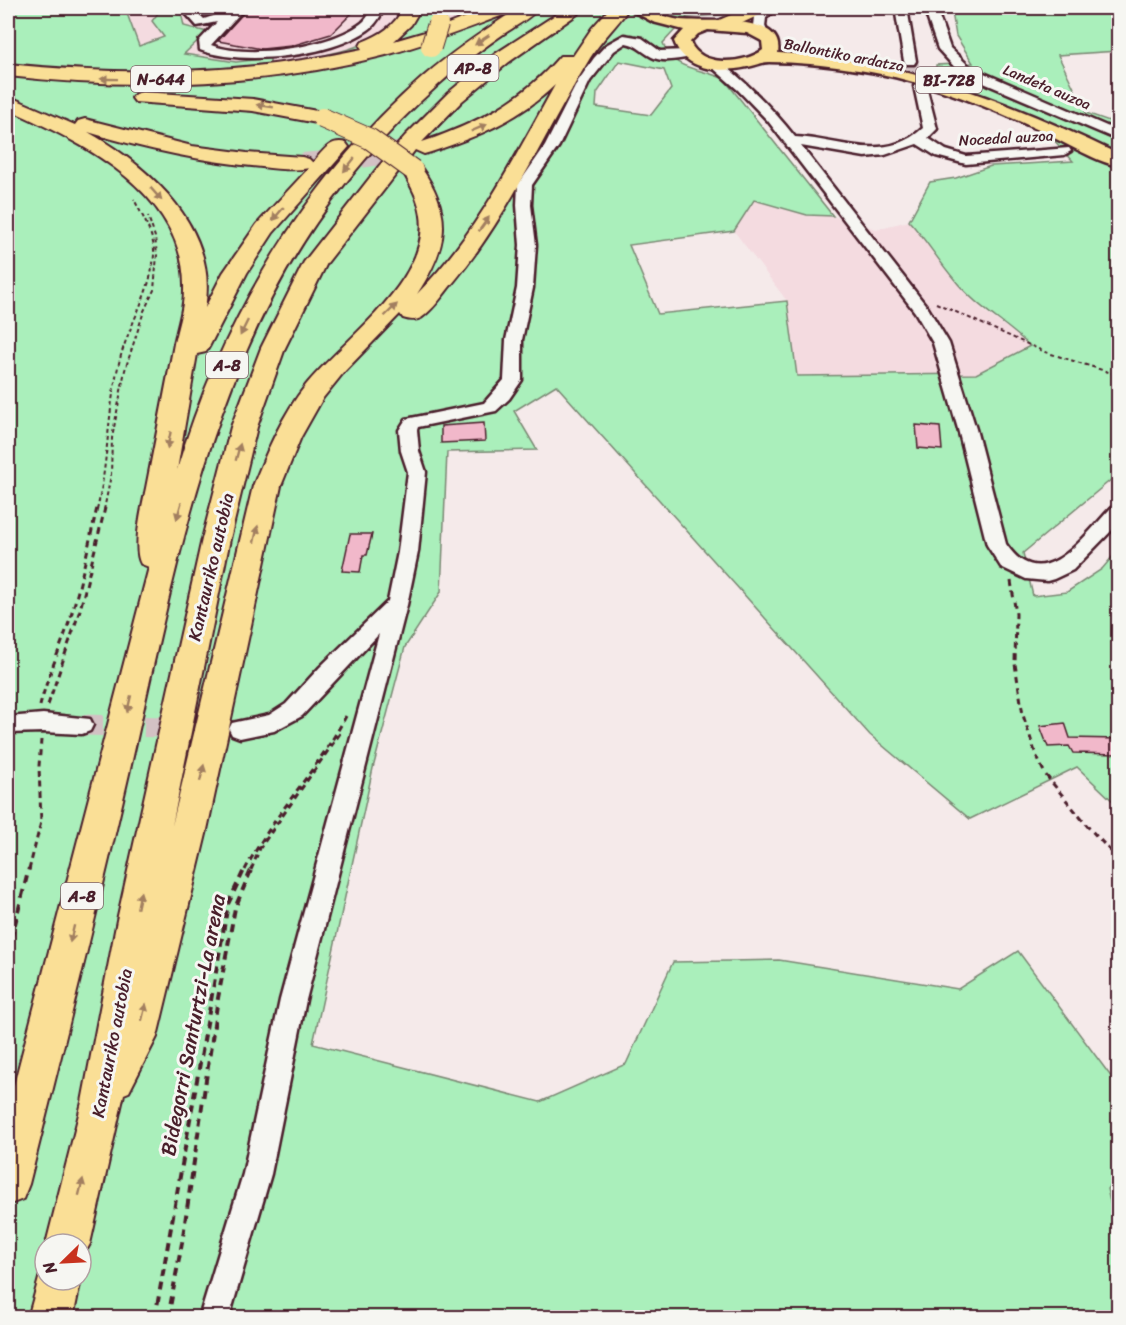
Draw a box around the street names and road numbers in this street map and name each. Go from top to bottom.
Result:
street label: Ballontiko ardatza [782,31,907,79]
road number: AP-8 [448,55,498,81]
street label: Landeta auzoa [999,57,1095,117]
road number: N-644 [131,66,191,92]
road number: BI-728 [916,67,982,93]
street label: Nocedal auzoa [958,123,1054,153]
road number: A-8 [206,352,248,378]
street label: Kantauriko autobia [178,490,244,644]
road number: A-8 [61,883,103,909]
street label: Bidegorri Santurtzi-La arena [149,890,237,1159]
street label: Kantauriko autobia [82,966,142,1120]

